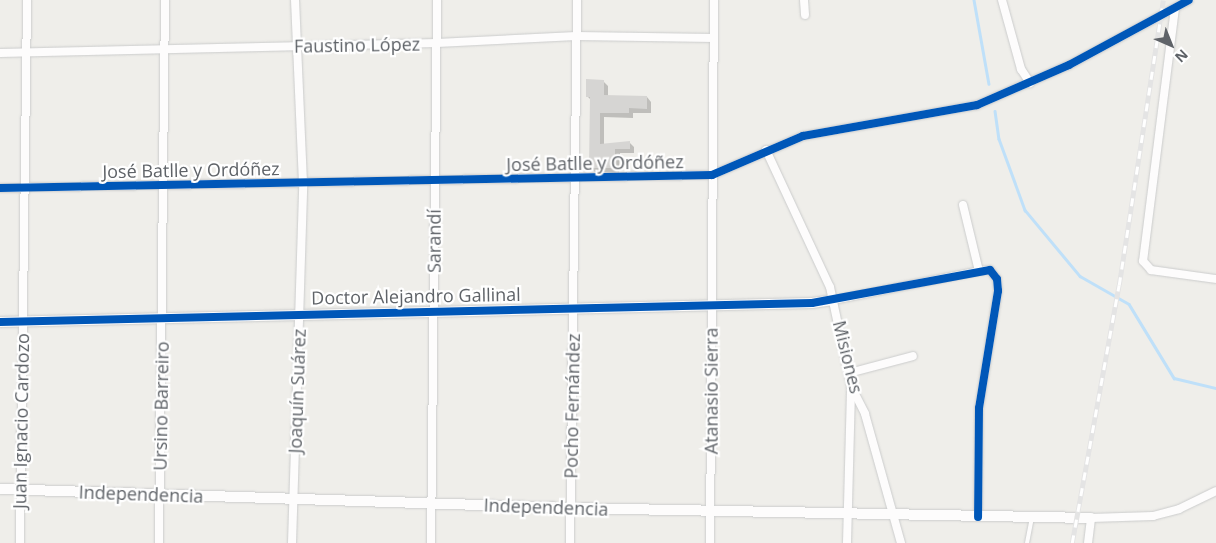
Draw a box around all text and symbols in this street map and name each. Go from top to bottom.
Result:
north arrow [1146,20,1196,70]
street label: Faustino López [294,33,420,57]
text: N [1171,45,1192,67]
street label: José Batlle y Ordóñez [506,151,684,175]
street label: José Batlle y Ordóñez [102,158,280,182]
street label: Sarandí [423,209,445,273]
street label: Doctor Alejandro Gallinal [311,283,521,309]
street label: Misiones [829,318,867,396]
street label: Joaquín Suárez [284,328,310,454]
street label: Atanasio Sierra [700,328,722,454]
street label: Juan Ignacio Cardozo [9,333,33,509]
street label: Pocho Fernández [560,333,584,479]
street label: Ursino Barreiro [149,341,173,471]
street label: Independencia [78,481,204,507]
street label: Independencia [483,494,609,520]

